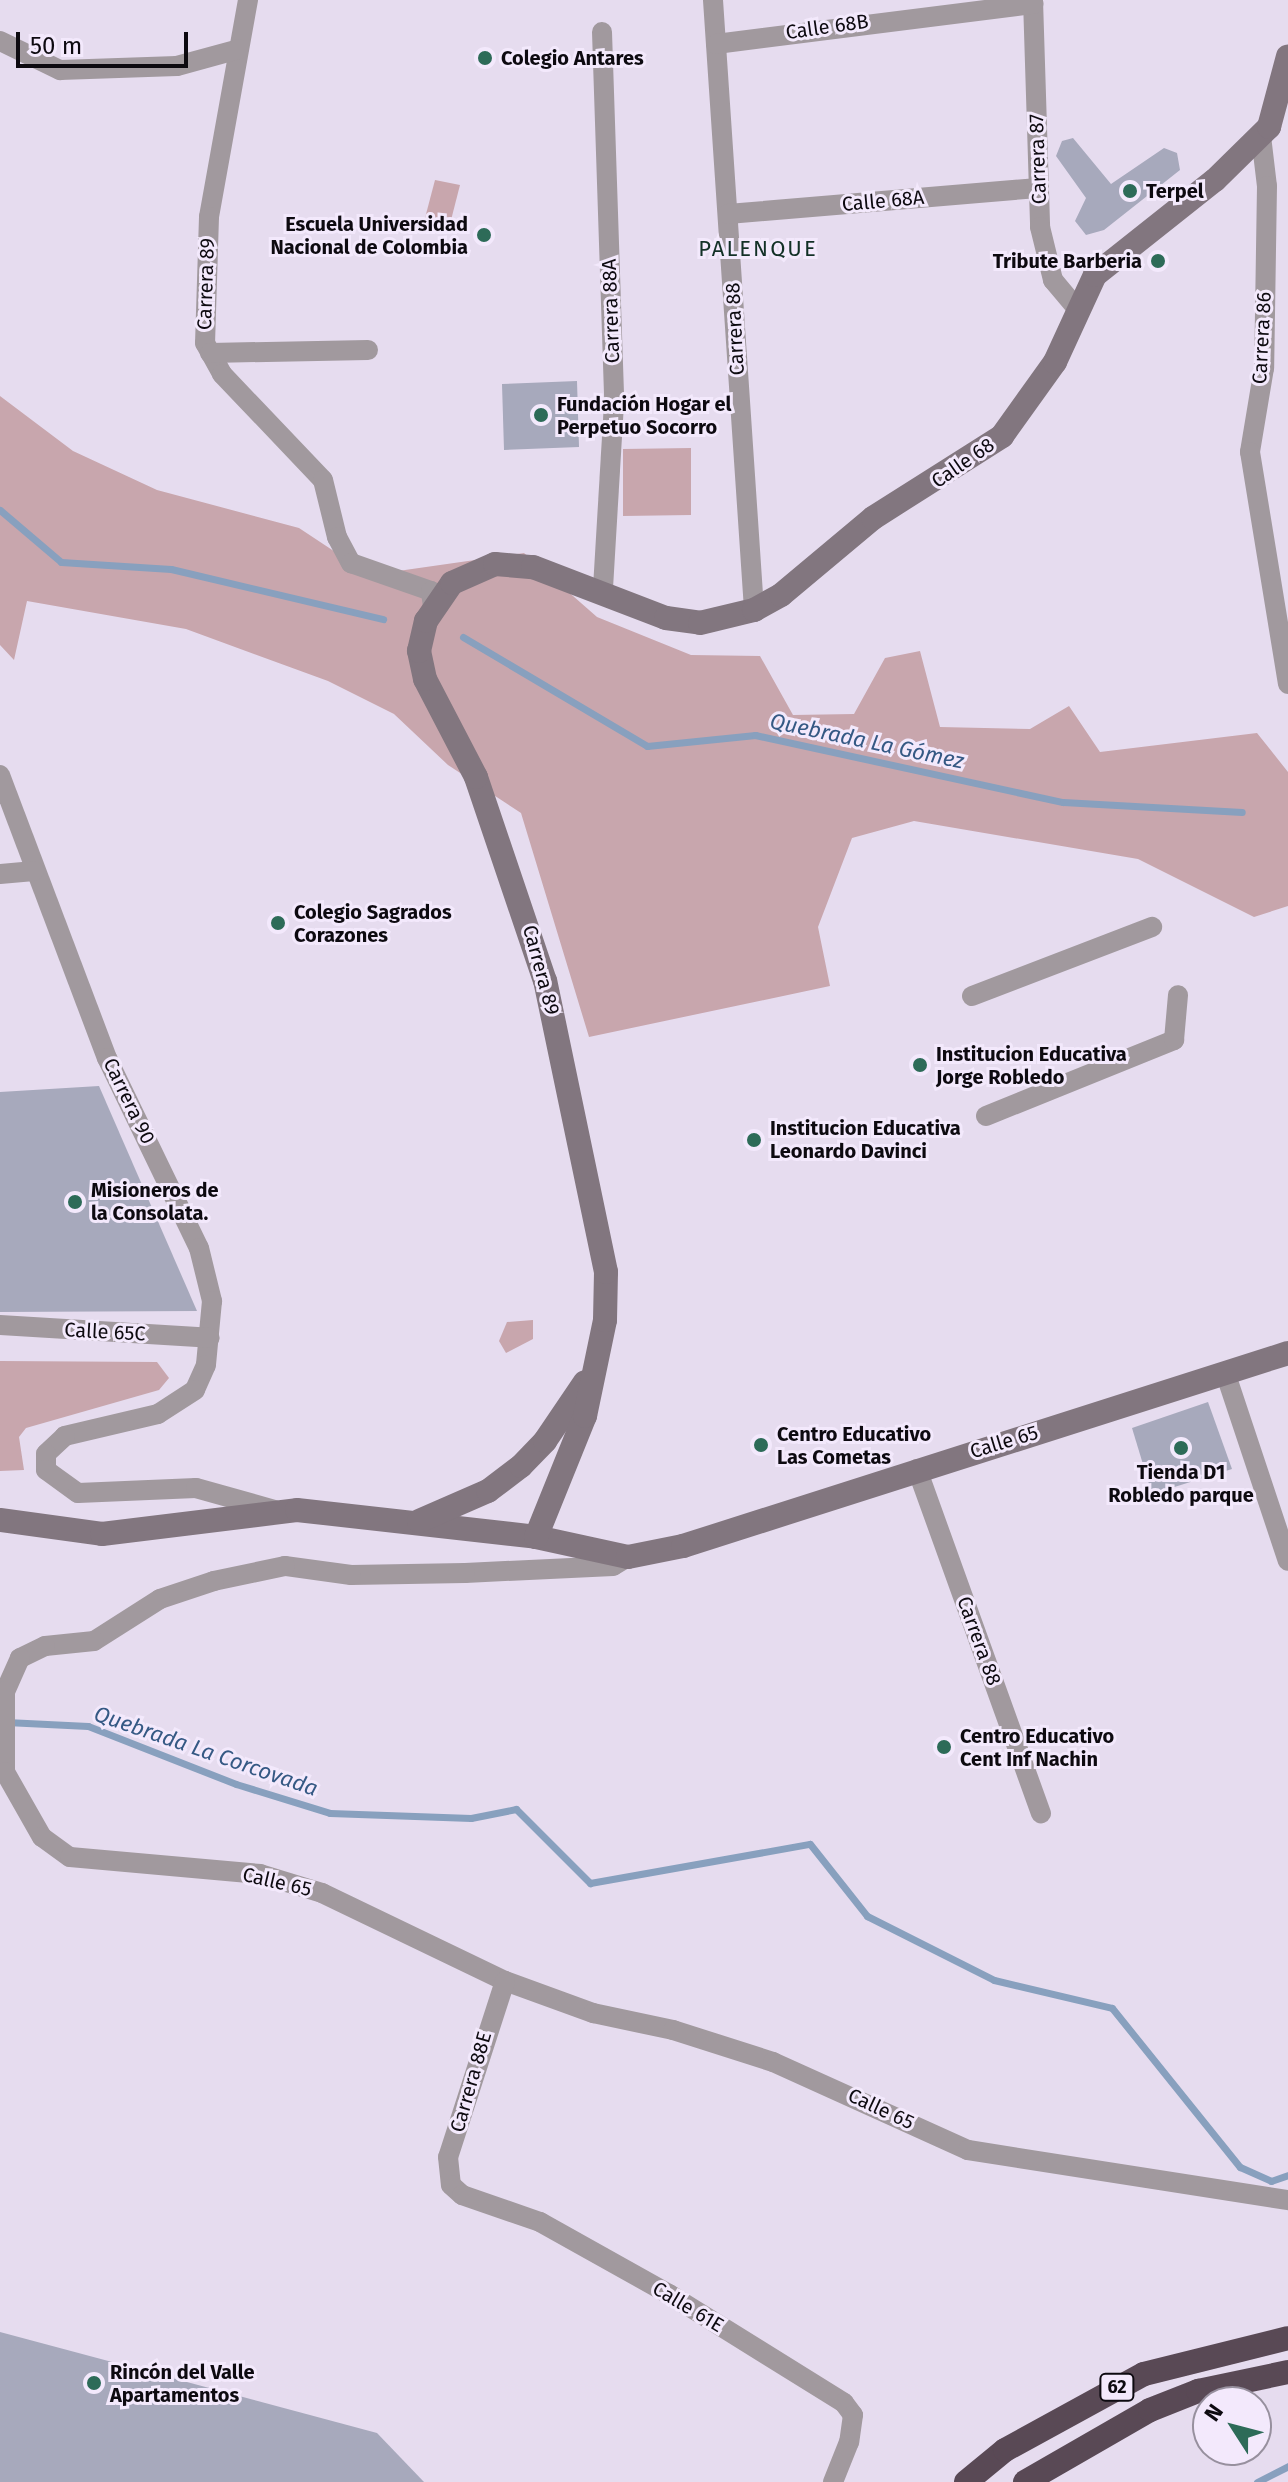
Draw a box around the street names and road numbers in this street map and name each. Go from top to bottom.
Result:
street label: Calle 68B [784,9,870,45]
street label: Carrera 87 [1024,113,1052,205]
street label: Calle 68A [841,185,925,217]
street label: Carrera 89 [192,238,220,330]
street label: Carrera 88A [597,258,625,364]
street label: Carrera 88 [721,282,749,376]
street label: Carrera 86 [1248,291,1276,385]
street label: Calle 68 [927,433,999,493]
street label: Carrera 89 [518,922,564,1018]
street label: Carrera 90 [98,1054,160,1148]
street label: Calle 65C [64,1318,146,1346]
street label: Calle 65 [967,1420,1041,1464]
street label: Carrera 88 [952,1593,1006,1689]
street label: Calle 65 [240,1862,314,1902]
street label: Carrera 88E [445,2029,497,2135]
street label: Calle 65 [844,2083,918,2135]
street label: Calle 61E [648,2276,728,2338]
road number: 62 [1099,2373,1135,2401]

